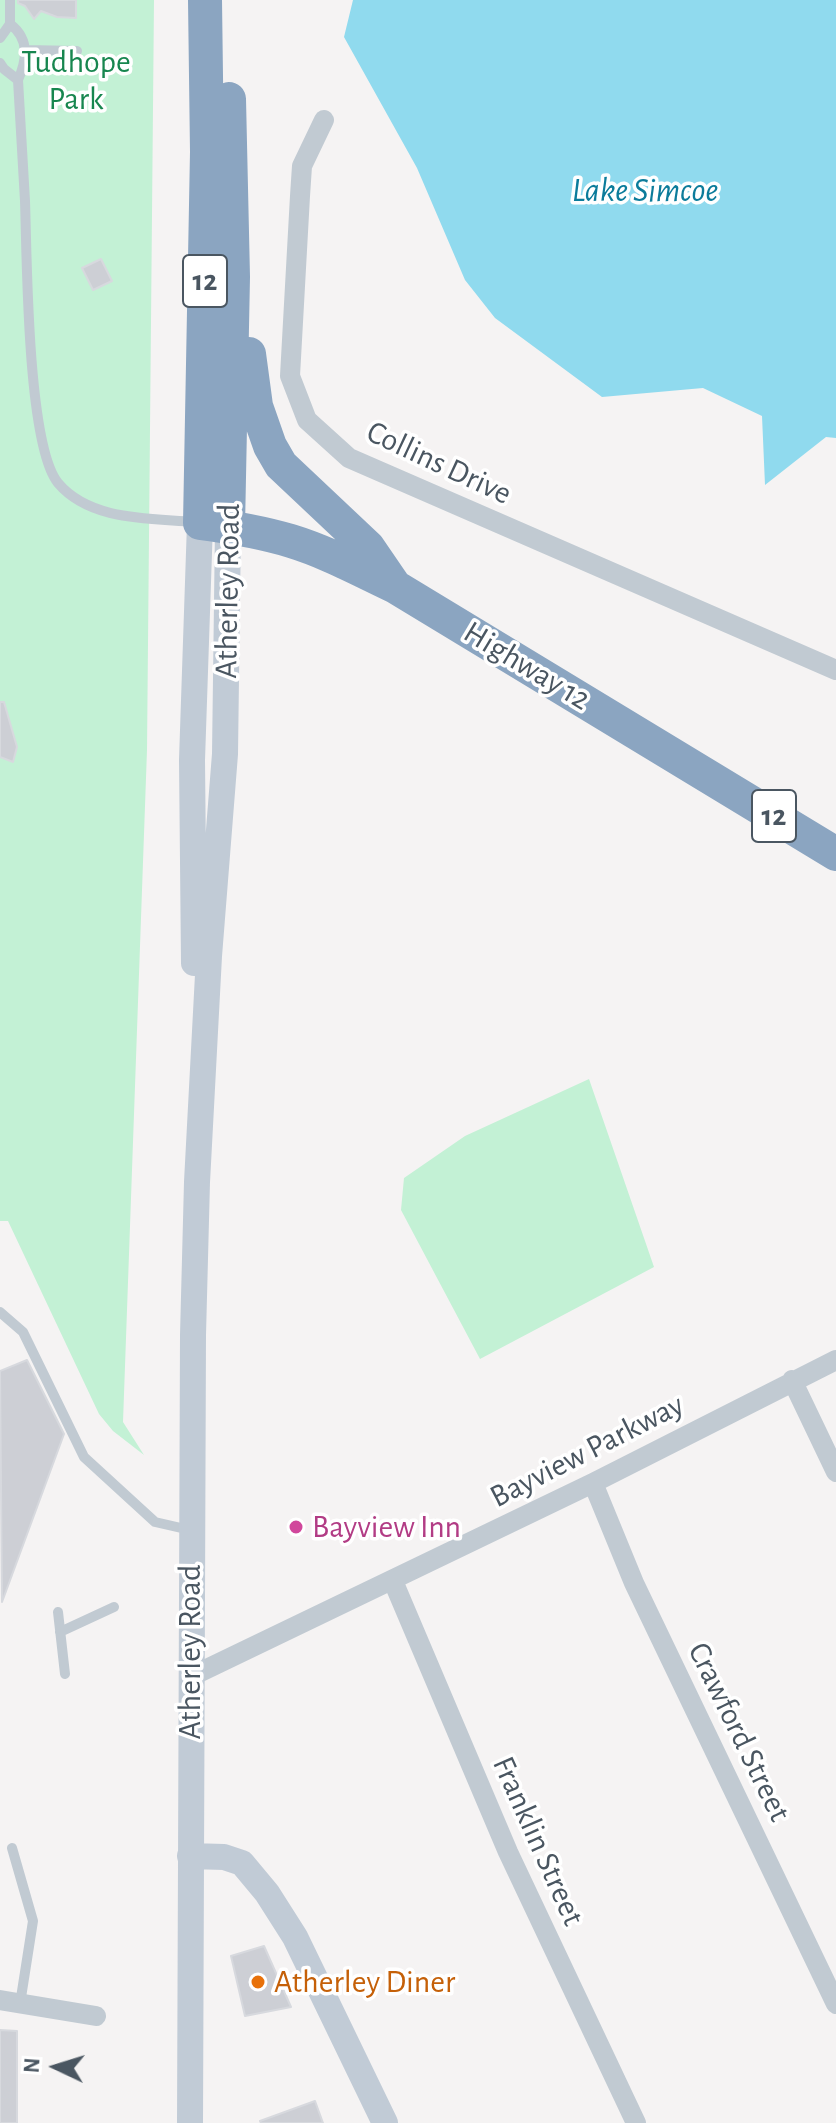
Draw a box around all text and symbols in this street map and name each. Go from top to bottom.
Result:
park label: Tudhope Park [21,43,131,118]
water label: Lake Simcoe [572,171,718,211]
road number: 12 [183,255,227,307]
street label: Collins Drive [360,413,518,513]
street label: Atherley Road [207,503,249,679]
street label: Highway 12 [457,613,597,719]
road number: 12 [752,790,796,842]
street label: Bayview Parkway [484,1386,690,1516]
place label: Bayview Inn [312,1508,461,1546]
marker: Bayview Inn [287,1518,305,1536]
street label: Atherley Road [171,1564,209,1740]
street label: Crawford Street [679,1636,799,1828]
street label: Franklin Street [484,1750,592,1932]
place label: Atherley Diner [274,1963,455,2001]
marker: Atherley Diner [249,1973,267,1991]
north arrow [16,2027,96,2107]
text: N [21,2057,44,2074]

